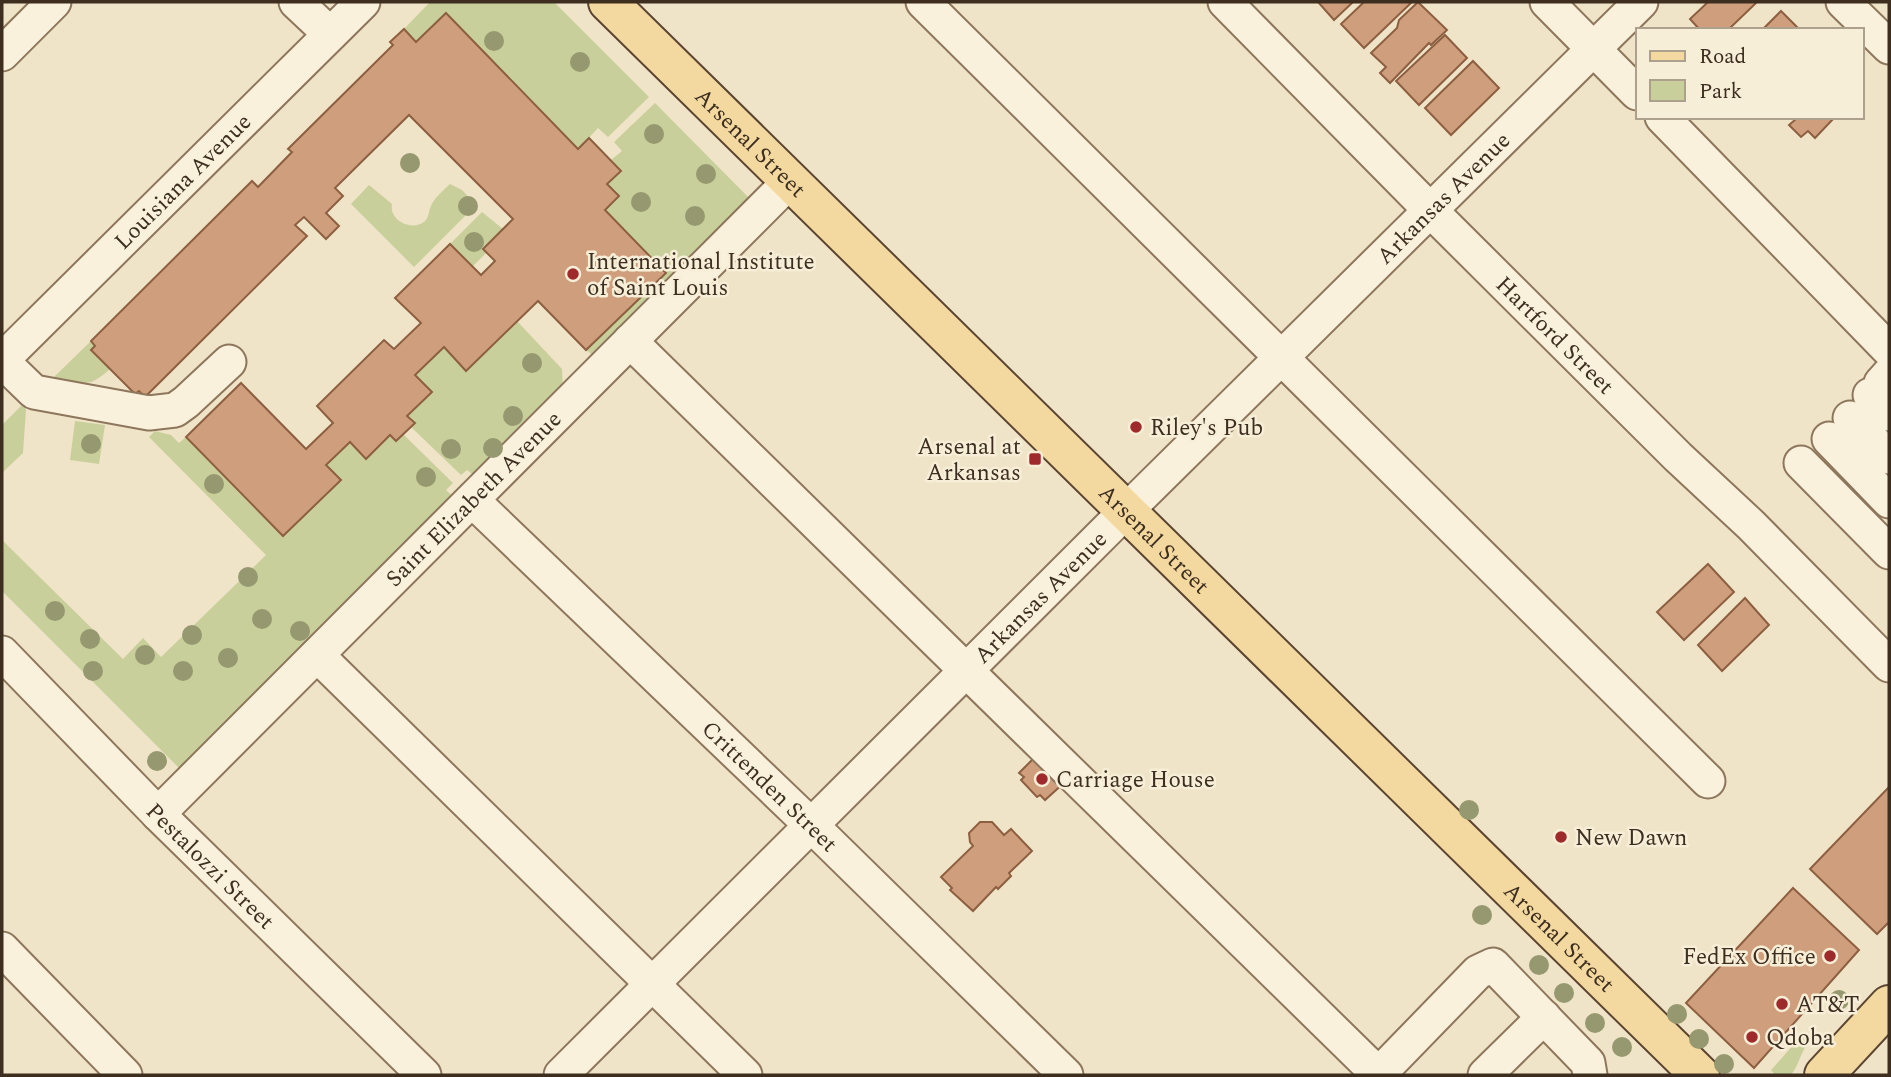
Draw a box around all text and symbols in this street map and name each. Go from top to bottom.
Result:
legend [1636,28,1863,119]
text: Road [1699,41,1746,73]
text: Park [1699,76,1743,108]
street label: Arsenal Street [686,80,814,206]
street label: Louisiana Avenue [107,106,260,259]
street label: Arkansas Avenue [1369,124,1519,273]
place label: International Institute of Saint Louis [587,245,815,306]
marker: International Institute of Saint Louis [565,266,581,282]
street label: Hartford Street [1487,269,1622,403]
street label: Saint Elizabeth Avenue [378,403,570,596]
place label: Riley's Pub [1150,411,1263,446]
marker: Riley's Pub [1128,419,1144,435]
place label: Arsenal at Arkansas [917,430,1021,491]
marker: Arsenal at Arkansas [1027,451,1043,467]
street label: Arsenal Street [1089,477,1217,603]
street label: Arkansas Avenue [966,523,1116,672]
street label: Crittenden Street [693,713,845,861]
place label: Carriage House [1056,763,1215,798]
marker: Carriage House [1034,771,1050,787]
street label: Pestalozzi Street [137,795,282,938]
place label: New Dawn [1575,821,1687,856]
marker: New Dawn [1553,829,1569,845]
street label: Arsenal Street [1495,875,1622,1001]
place label: FedEx Office [1683,940,1816,975]
marker: FedEx Office [1822,948,1838,964]
place label: AT&T [1796,988,1860,1023]
marker: AT&T [1774,996,1790,1012]
place label: Qdoba [1766,1021,1834,1056]
marker: Qdoba [1744,1029,1760,1045]

